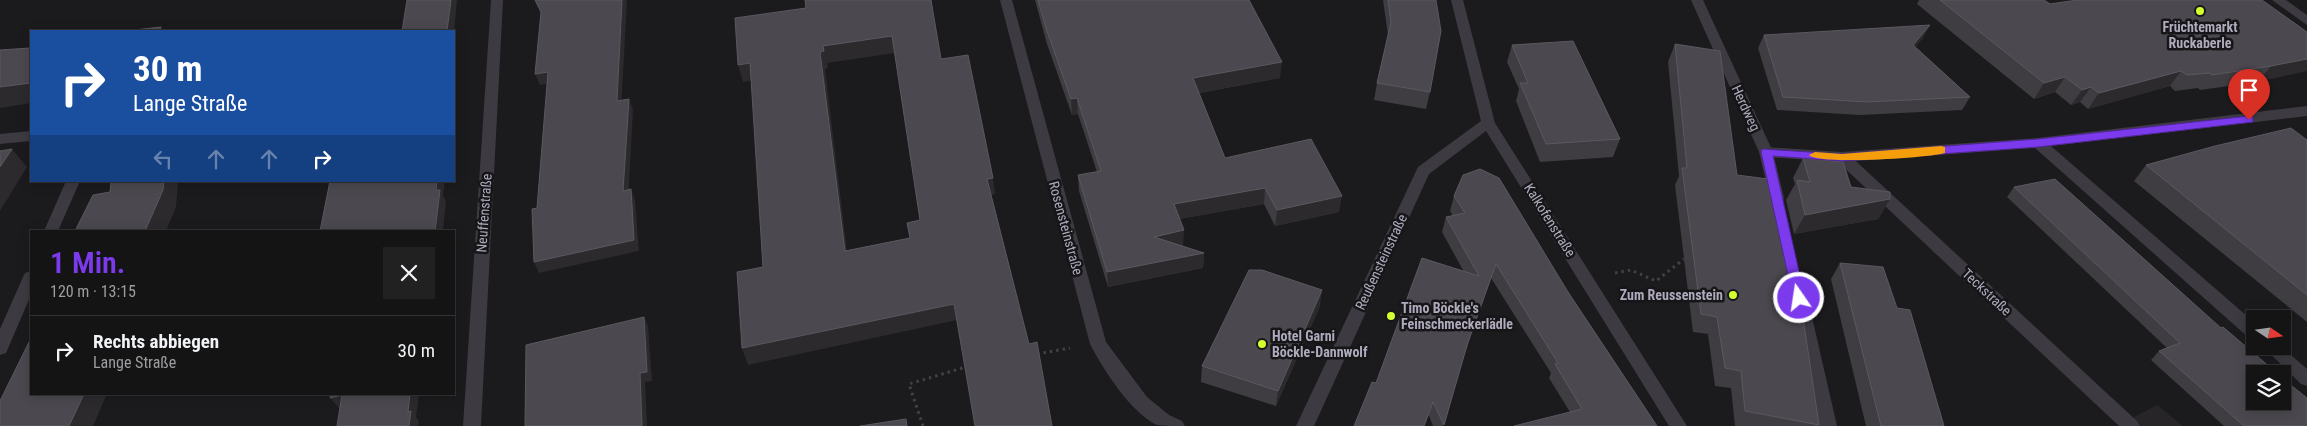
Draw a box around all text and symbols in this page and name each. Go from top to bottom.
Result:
marker: Früchtemarkt Ruckaberle [2194,5,2206,17]
place label: Früchtemarkt Ruckaberle [2163,19,2237,51]
text: 30 m [133,49,202,90]
icon: right [50,50,115,115]
pin [2228,69,2270,120]
icon: arrive [2235,76,2263,104]
street label: Herdweg [1728,82,1764,134]
text: Lange Straße [133,91,247,116]
icon: left [149,145,177,173]
icon: ahead [202,145,230,173]
icon: ahead [255,145,283,173]
icon: right [308,145,336,173]
street label: Neuffenstraße [473,173,495,253]
street label: Rosensteinstraße [1046,179,1086,277]
street label: Kalkofenstraße [1521,180,1579,260]
street label: Reußensteinstraße [1352,211,1410,312]
text: 1 Min. [50,245,125,280]
button: close [383,247,435,299]
street label: Teckstraße [1959,265,2015,319]
position arrow [1772,271,1824,323]
text: 120 m · 13:15 [50,282,136,301]
place label: Zum Reussenstein [1620,287,1723,303]
marker: Zum Reussenstein [1727,289,1739,301]
place label: Timo Böckle's Feinschmeckerlädle [1401,300,1513,332]
marker: Timo Böckle's Feinschmeckerlädle [1385,310,1397,322]
north arrow [2246,310,2291,355]
map controls [2246,310,2291,410]
place label: Hotel Garni Böckle-Dannwolf [1272,328,1368,360]
text: Rechts abbiegen [93,330,219,353]
icon: right [50,337,78,365]
marker: Hotel Garni Böckle-Dannwolf [1256,338,1268,350]
text: 30 m [398,339,435,362]
text: Lange Straße [93,353,176,372]
button: layers [2246,365,2291,410]

